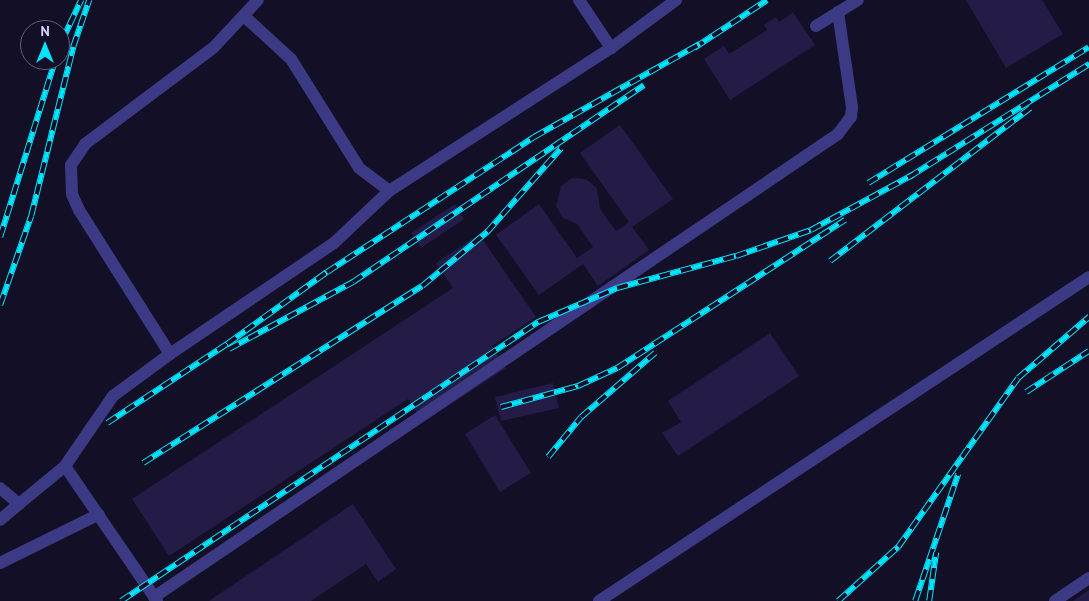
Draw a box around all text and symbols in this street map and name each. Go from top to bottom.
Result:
north arrow [20,20,70,70]
text: N [40,22,50,40]

